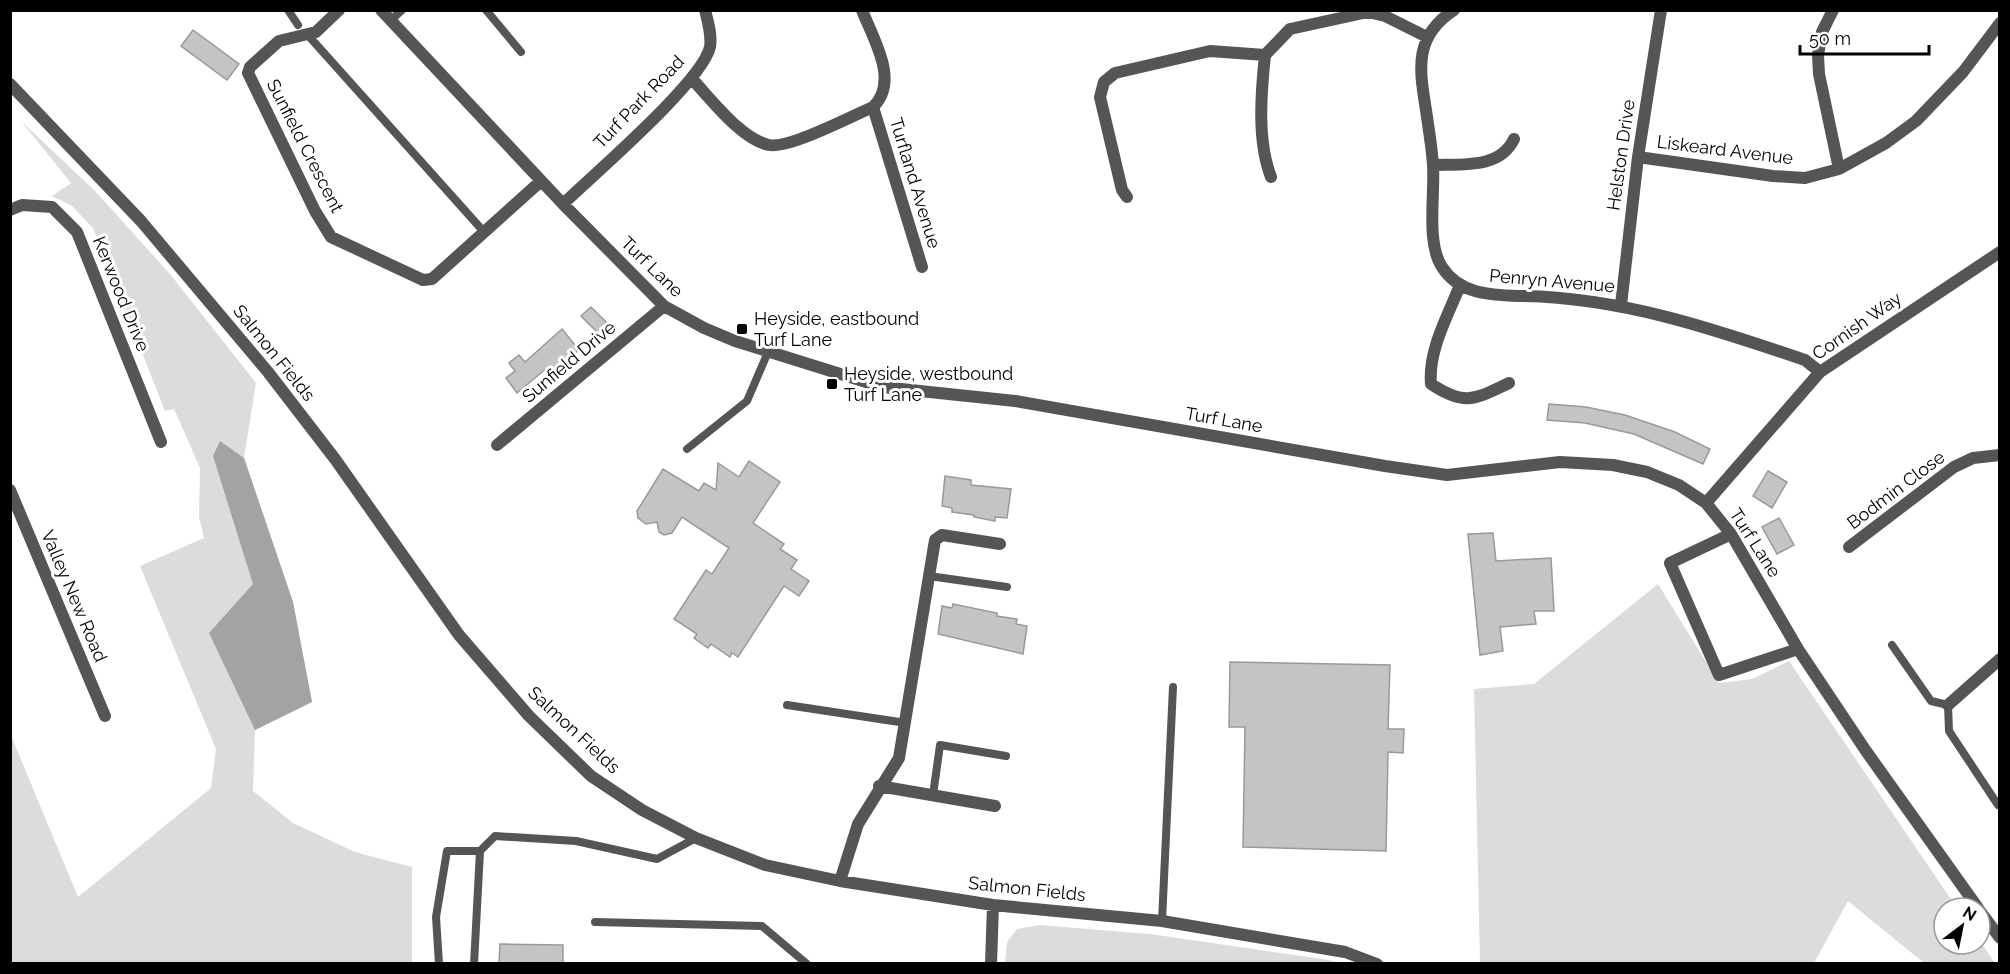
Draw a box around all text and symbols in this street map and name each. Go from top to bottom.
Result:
scale bar [1800,18,1929,56]
text: 50 m [1809,28,1851,49]
street label: Turf Park Road [589,51,688,153]
street label: Sunfield Crescent [263,76,348,216]
street label: Helston Drive [1602,98,1639,212]
street label: Turfland Avenue [886,115,945,251]
street label: Liskeard Avenue [1656,131,1795,168]
street label: Turf Lane [617,232,688,302]
street label: Kerwood Drive [89,233,154,355]
street label: Penryn Avenue [1488,265,1616,296]
street label: Cornish Way [1808,287,1906,364]
street label: Salmon Fields [229,300,320,405]
place label: Heyside, eastbound Turf Lane [754,308,919,350]
street label: Sunfield Drive [518,316,620,407]
marker: Heyside, eastbound Turf Lane [735,322,749,336]
place label: Heyside, westbound Turf Lane [844,363,1013,405]
marker: Heyside, westbound Turf Lane [825,377,839,391]
street label: Turf Lane [1184,402,1265,437]
street label: Bodmin Close [1843,446,1949,533]
street label: Turf Lane [1725,504,1786,582]
street label: Valley New Road [37,527,112,665]
street label: Salmon Fields [524,682,625,778]
street label: Salmon Fields [967,872,1087,905]
north arrow [1932,896,1992,956]
text: N [1959,902,1980,925]

